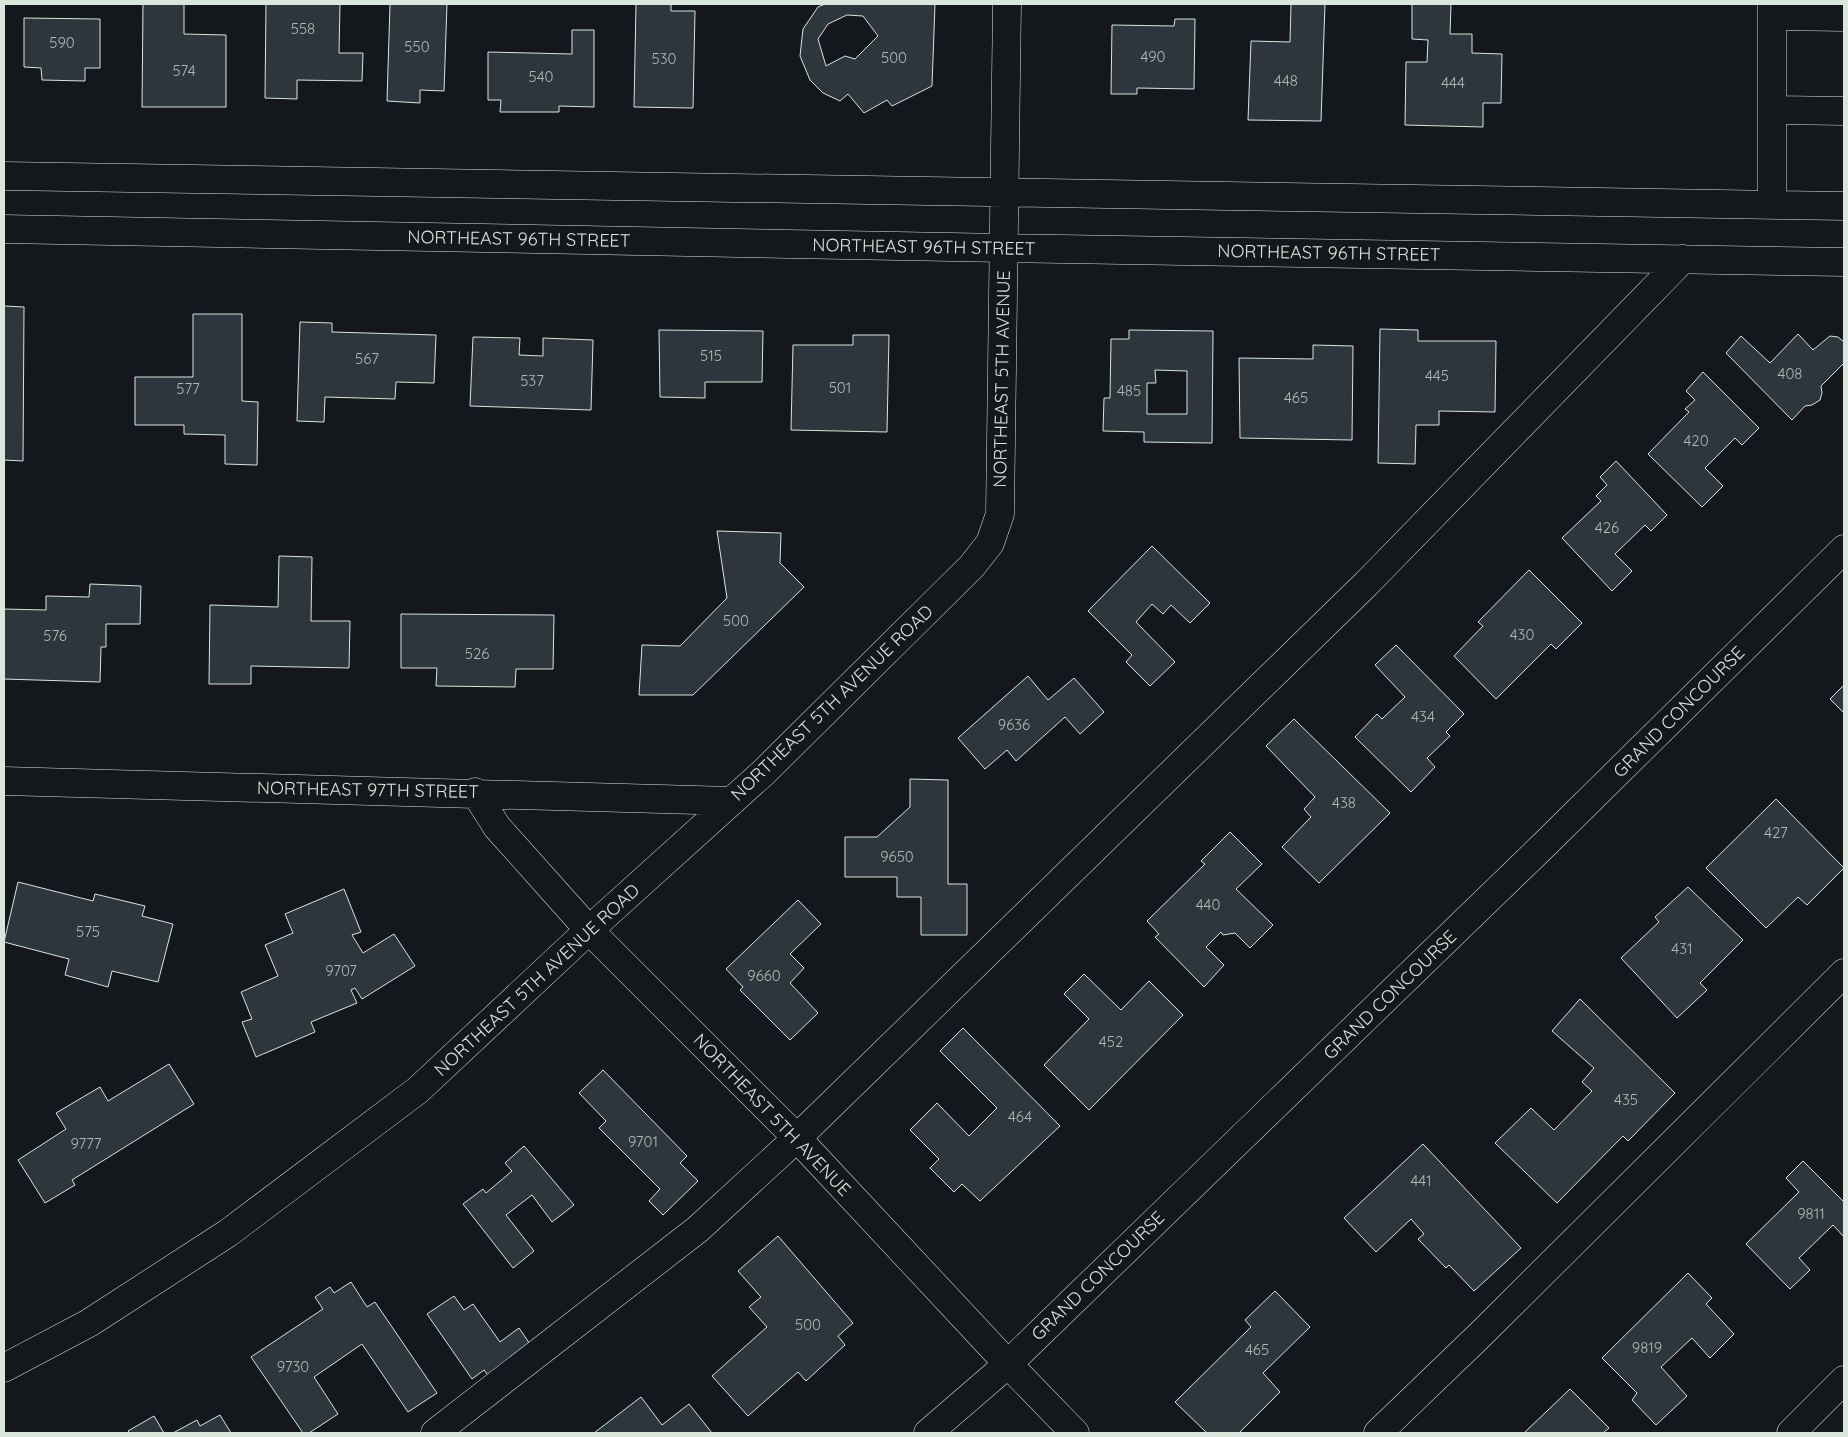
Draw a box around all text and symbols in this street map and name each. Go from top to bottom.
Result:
house number: 558 [291,19,315,38]
house number: 590 [49,33,75,52]
house number: 550 [404,37,430,56]
house number: 490 [1141,47,1166,66]
house number: 500 [881,48,907,67]
house number: 530 [652,49,677,68]
house number: 574 [172,61,196,80]
house number: 540 [528,67,554,86]
house number: 448 [1274,71,1298,90]
house number: 444 [1441,73,1465,92]
street label: NORTHEAST 96TH STREET [407,225,631,252]
street label: NORTHEAST 96TH STREET [812,233,1036,260]
street label: NORTHEAST 96TH STREET [1217,239,1441,266]
street label: NORTHEAST 5TH AVENUE [988,270,1015,488]
house number: 515 [700,346,722,365]
house number: 567 [355,349,379,368]
house number: 408 [1778,364,1802,383]
house number: 445 [1425,366,1449,385]
house number: 537 [520,371,544,390]
house number: 501 [829,378,851,397]
house number: 577 [176,379,200,398]
house number: 485 [1117,381,1141,400]
house number: 465 [1284,388,1308,407]
house number: 420 [1683,431,1709,450]
house number: 426 [1595,518,1619,537]
street label: NORTHEAST 5TH AVENUE ROAD [726,600,938,805]
house number: 500 [723,611,749,630]
house number: 430 [1510,625,1534,644]
house number: 576 [43,626,67,645]
street label: GRAND CONCOURSE [1608,641,1749,782]
house number: 526 [465,644,489,663]
house number: 434 [1411,707,1435,726]
house number: 9636 [998,715,1030,734]
street label: NORTHEAST 97TH STREET [257,776,479,803]
house number: 438 [1332,793,1356,812]
house number: 427 [1764,823,1788,842]
house number: 9650 [880,847,914,866]
street label: NORTHEAST 5TH AVENUE ROAD [429,878,644,1081]
house number: 440 [1196,895,1220,914]
house number: 575 [76,922,100,941]
street label: GRAND CONCOURSE [1318,925,1461,1064]
house number: 431 [1671,939,1693,958]
house number: 9707 [325,961,357,980]
house number: 9660 [747,966,781,985]
street label: NORTHEAST 5TH AVENUE [689,1029,856,1201]
house number: 452 [1099,1032,1123,1051]
house number: 435 [1614,1090,1638,1109]
house number: 464 [1008,1107,1032,1126]
house number: 9701 [628,1132,658,1151]
house number: 9777 [70,1134,102,1153]
house number: 441 [1410,1171,1432,1190]
house number: 9811 [1797,1204,1825,1223]
street label: GRAND CONCOURSE [1026,1206,1169,1345]
house number: 500 [795,1315,821,1334]
house number: 9819 [1632,1338,1662,1357]
house number: 465 [1245,1340,1269,1359]
house number: 9730 [277,1357,309,1376]

